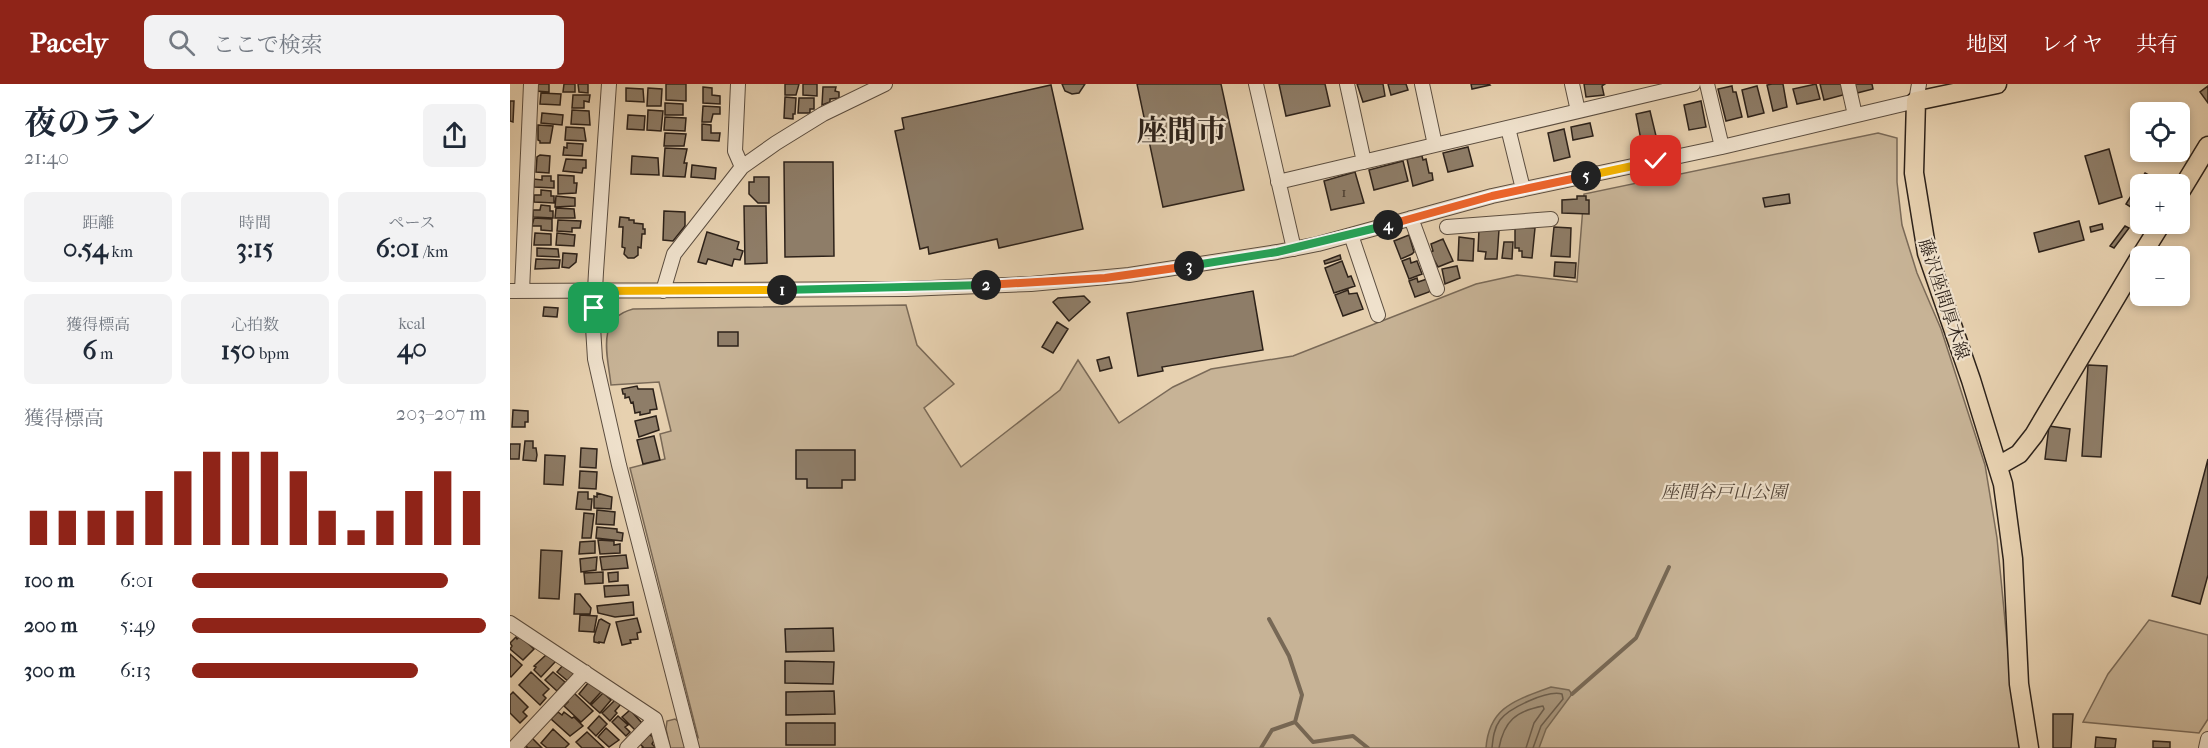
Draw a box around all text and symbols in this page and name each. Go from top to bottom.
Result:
search box [144,15,564,69]
text: Pacely [30,26,108,59]
icon: search [165,26,198,59]
text: ここで検索 [213,32,323,58]
text: 地図 [1966,32,2008,56]
text: レイヤ [2041,32,2103,56]
text: 共有 [2136,32,2178,56]
map controls [2130,102,2190,306]
button: locate [2130,102,2190,162]
text: 夜のラン [24,104,156,143]
button: share [423,104,486,167]
district label: 座間市 [1137,114,1227,149]
pin [1630,135,1681,186]
icon: check [1639,144,1672,177]
text: 21:40 [24,146,69,169]
pin: 5 [1571,161,1601,191]
text: 5 [1583,166,1589,185]
button: + [2130,174,2190,234]
house number: 1 [1341,183,1347,201]
pin: 4 [1373,210,1403,240]
text: 距離 [82,213,114,232]
text: 時間 [239,213,271,232]
text: ペース [388,213,436,232]
text: 4 [1383,215,1393,234]
text: 0.54 [63,233,108,264]
text: 3:15 [236,233,274,264]
text: 6:01 [376,233,419,264]
street label: 藤沢座間厚木線 [1914,236,1973,362]
text: km [108,242,133,261]
text: /km [419,242,448,261]
button: − [2130,246,2190,306]
pin: 3 [1174,251,1204,281]
text: 3 [1186,256,1192,275]
pin: 2 [971,270,1001,300]
pin: 1 [767,275,797,305]
text: 2 [982,275,990,294]
text: 1 [779,280,785,299]
pin [568,282,619,333]
icon: arrive [577,291,610,324]
text: kcal [399,314,425,333]
text: 獲得標高 [66,315,130,334]
text: 心拍数 [231,315,279,334]
text: 40 [397,333,427,364]
text: 6 [83,335,97,366]
text: 150 [221,335,255,366]
text: m [97,344,113,363]
text: bpm [255,344,289,363]
text: 203–207 m [396,402,486,425]
text: 獲得標高 [24,407,104,430]
park label: 座間谷戸山公園 [1661,482,1790,503]
text: 100 m [24,569,74,592]
text: 6:01 [120,569,154,592]
text: 200 m [24,614,77,637]
text: 5:49 [120,614,156,637]
text: 300 m [24,659,75,682]
text: 6:13 [120,659,151,682]

